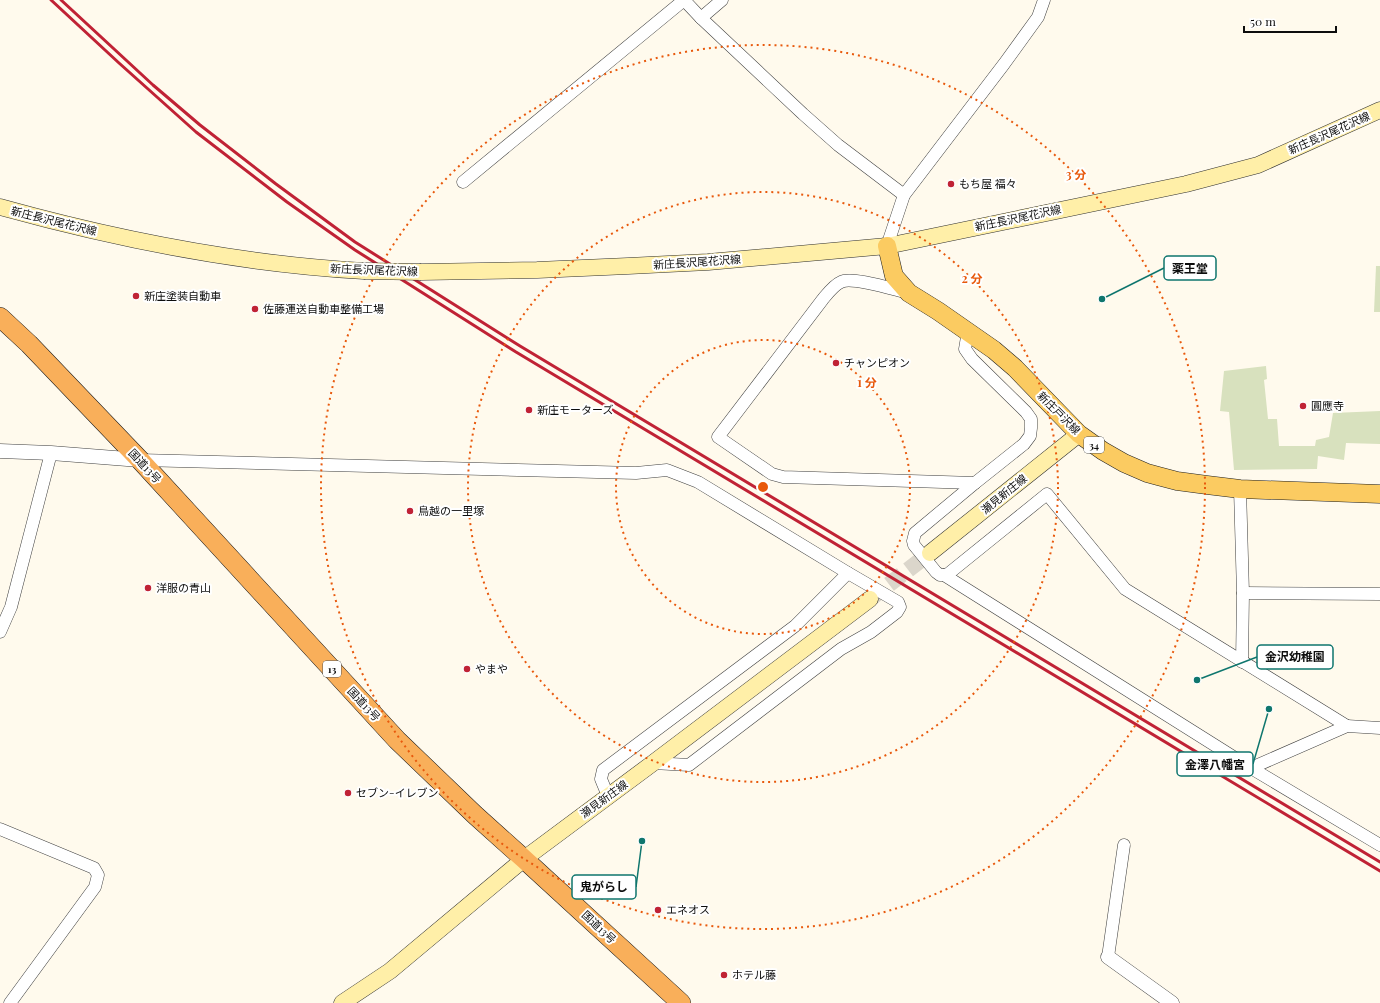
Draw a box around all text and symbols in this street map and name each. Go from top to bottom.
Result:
scale bar [1244,8,1336,34]
text: 50 m [1250,13,1276,29]
street label: 新庄長沢尾花沢線 [1286,108,1372,157]
text: 3 分 [1066,166,1086,182]
place label: もち屋 福々 [959,176,1017,191]
marker: もち屋 福々 [946,179,956,189]
street label: 新庄長沢尾花沢線 [973,201,1062,234]
street label: 新庄長沢尾花沢線 [10,203,99,238]
street label: 新庄長沢尾花沢線 [653,251,741,272]
callout: 薬王堂 [1164,256,1216,280]
street label: 新庄長沢尾花沢線 [330,260,418,279]
text: 薬王堂 [1172,260,1208,276]
text: 2 分 [962,270,982,286]
place label: 新庄塗装自動車 [144,288,221,303]
marker: 新庄塗装自動車 [131,291,141,301]
place label: 佐藤運送自動車整備工場 [263,301,384,316]
marker: 佐藤運送自動車整備工場 [250,304,260,314]
place label: チャンピオン [844,355,910,370]
marker: チャンピオン [831,358,841,368]
text: 1 分 [857,374,877,390]
street label: 新庄戸沢線 [1035,388,1084,437]
place label: 圓應寺 [1311,398,1344,413]
marker: 圓應寺 [1298,401,1308,411]
place label: 新庄モーターズ [537,402,613,417]
marker: 新庄モーターズ [524,405,534,415]
road number: 34 [1084,437,1104,453]
street label: 国道13号 [126,445,165,486]
street label: 瀬見新庄線 [978,470,1030,517]
centre of rings [756,480,770,494]
place label: 鳥越の一里塚 [418,503,484,518]
marker: 鳥越の一里塚 [405,506,415,516]
place label: 洋服の青山 [156,580,211,595]
marker: 洋服の青山 [143,583,153,593]
callout: 金沢幼稚園 [1257,645,1333,669]
text: 金沢幼稚園 [1265,648,1325,664]
road number: 13 [323,661,341,677]
place label: やまや [475,661,508,676]
marker: やまや [462,664,472,674]
street label: 国道13号 [345,683,384,724]
callout: 金澤八幡宮 [1177,752,1253,776]
text: 金澤八幡宮 [1185,756,1245,772]
street label: 瀬見新庄線 [577,776,630,821]
place label: セブン-イレブン [356,785,439,800]
marker: セブン-イレブン [343,788,353,798]
callout: 鬼がらし [572,875,636,899]
text: 鬼がらし [580,878,628,894]
place label: エネオス [666,902,710,917]
marker: エネオス [653,905,663,915]
street label: 国道13号 [579,907,620,946]
place label: ホテル藤 [732,967,776,982]
marker: ホテル藤 [719,970,729,980]

